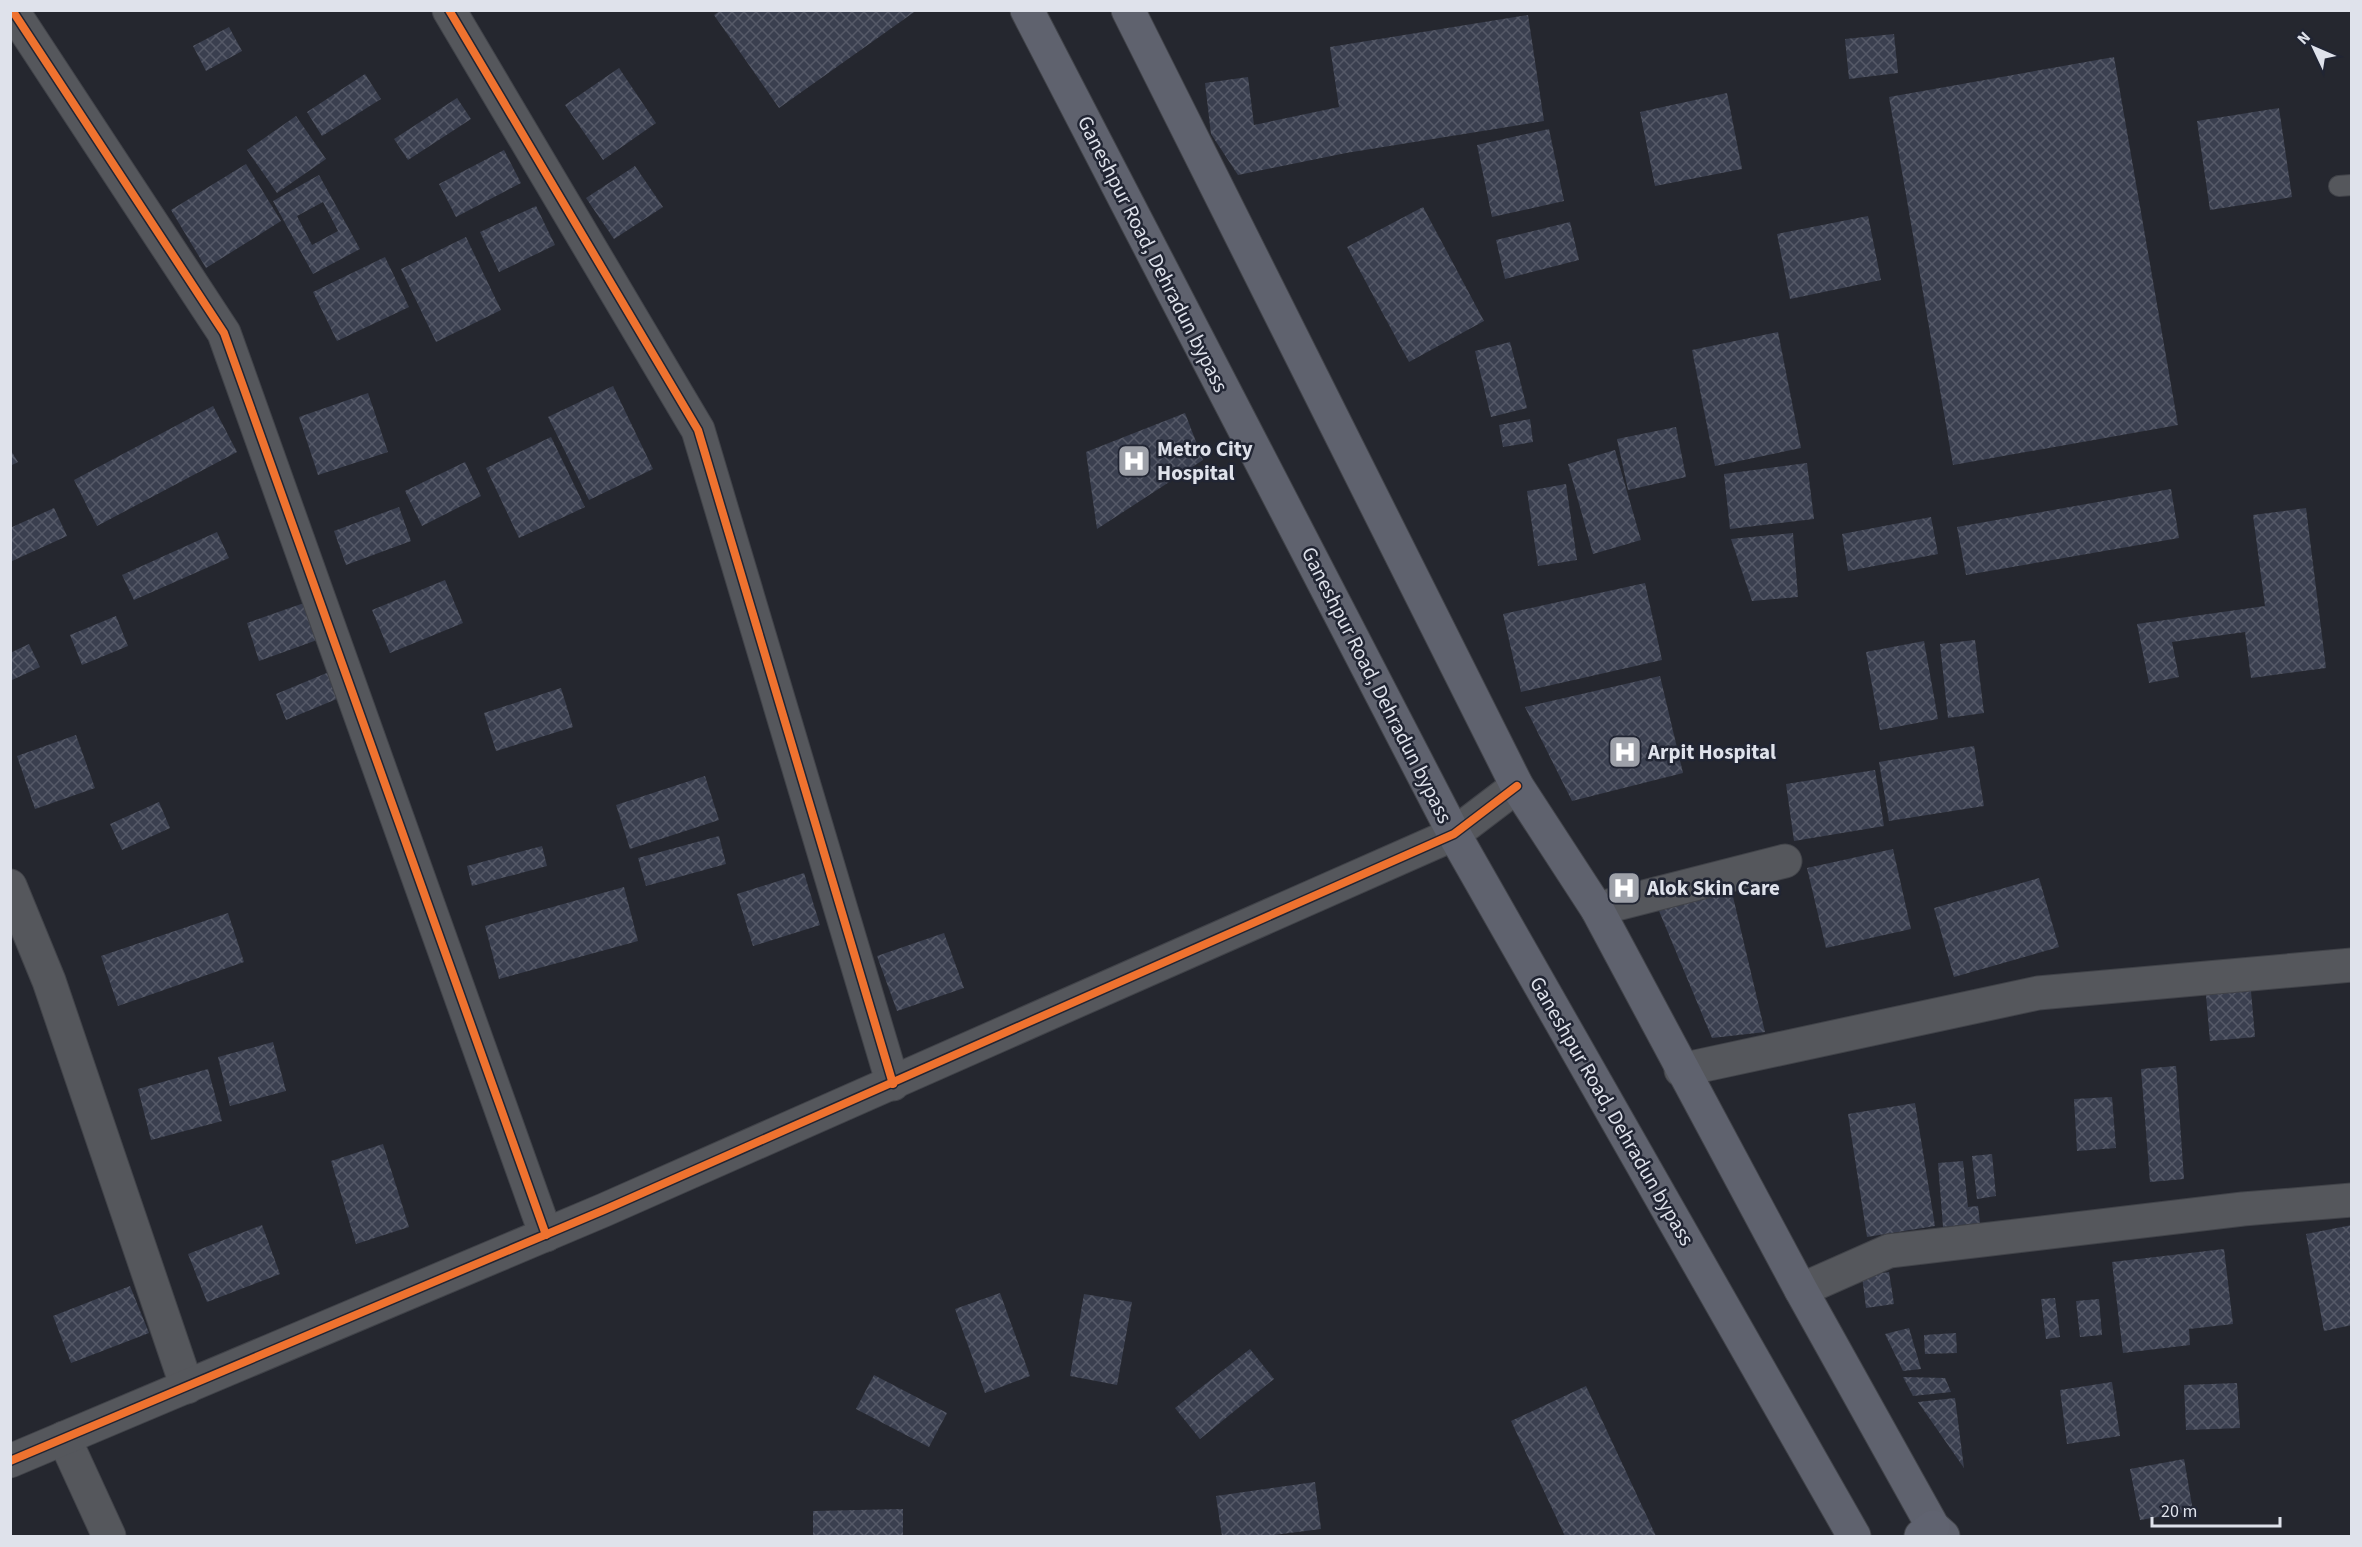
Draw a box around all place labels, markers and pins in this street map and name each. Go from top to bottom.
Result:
place label: Metro City Hospital [1157,434,1253,488]
hospital icon: Metro City Hospital [1116,443,1152,479]
hospital icon: Arpit Hospital [1607,734,1643,770]
place label: Arpit Hospital [1647,737,1776,767]
hospital icon: Alok Skin Care [1606,870,1642,906]
place label: Alok Skin Care [1646,873,1780,903]

